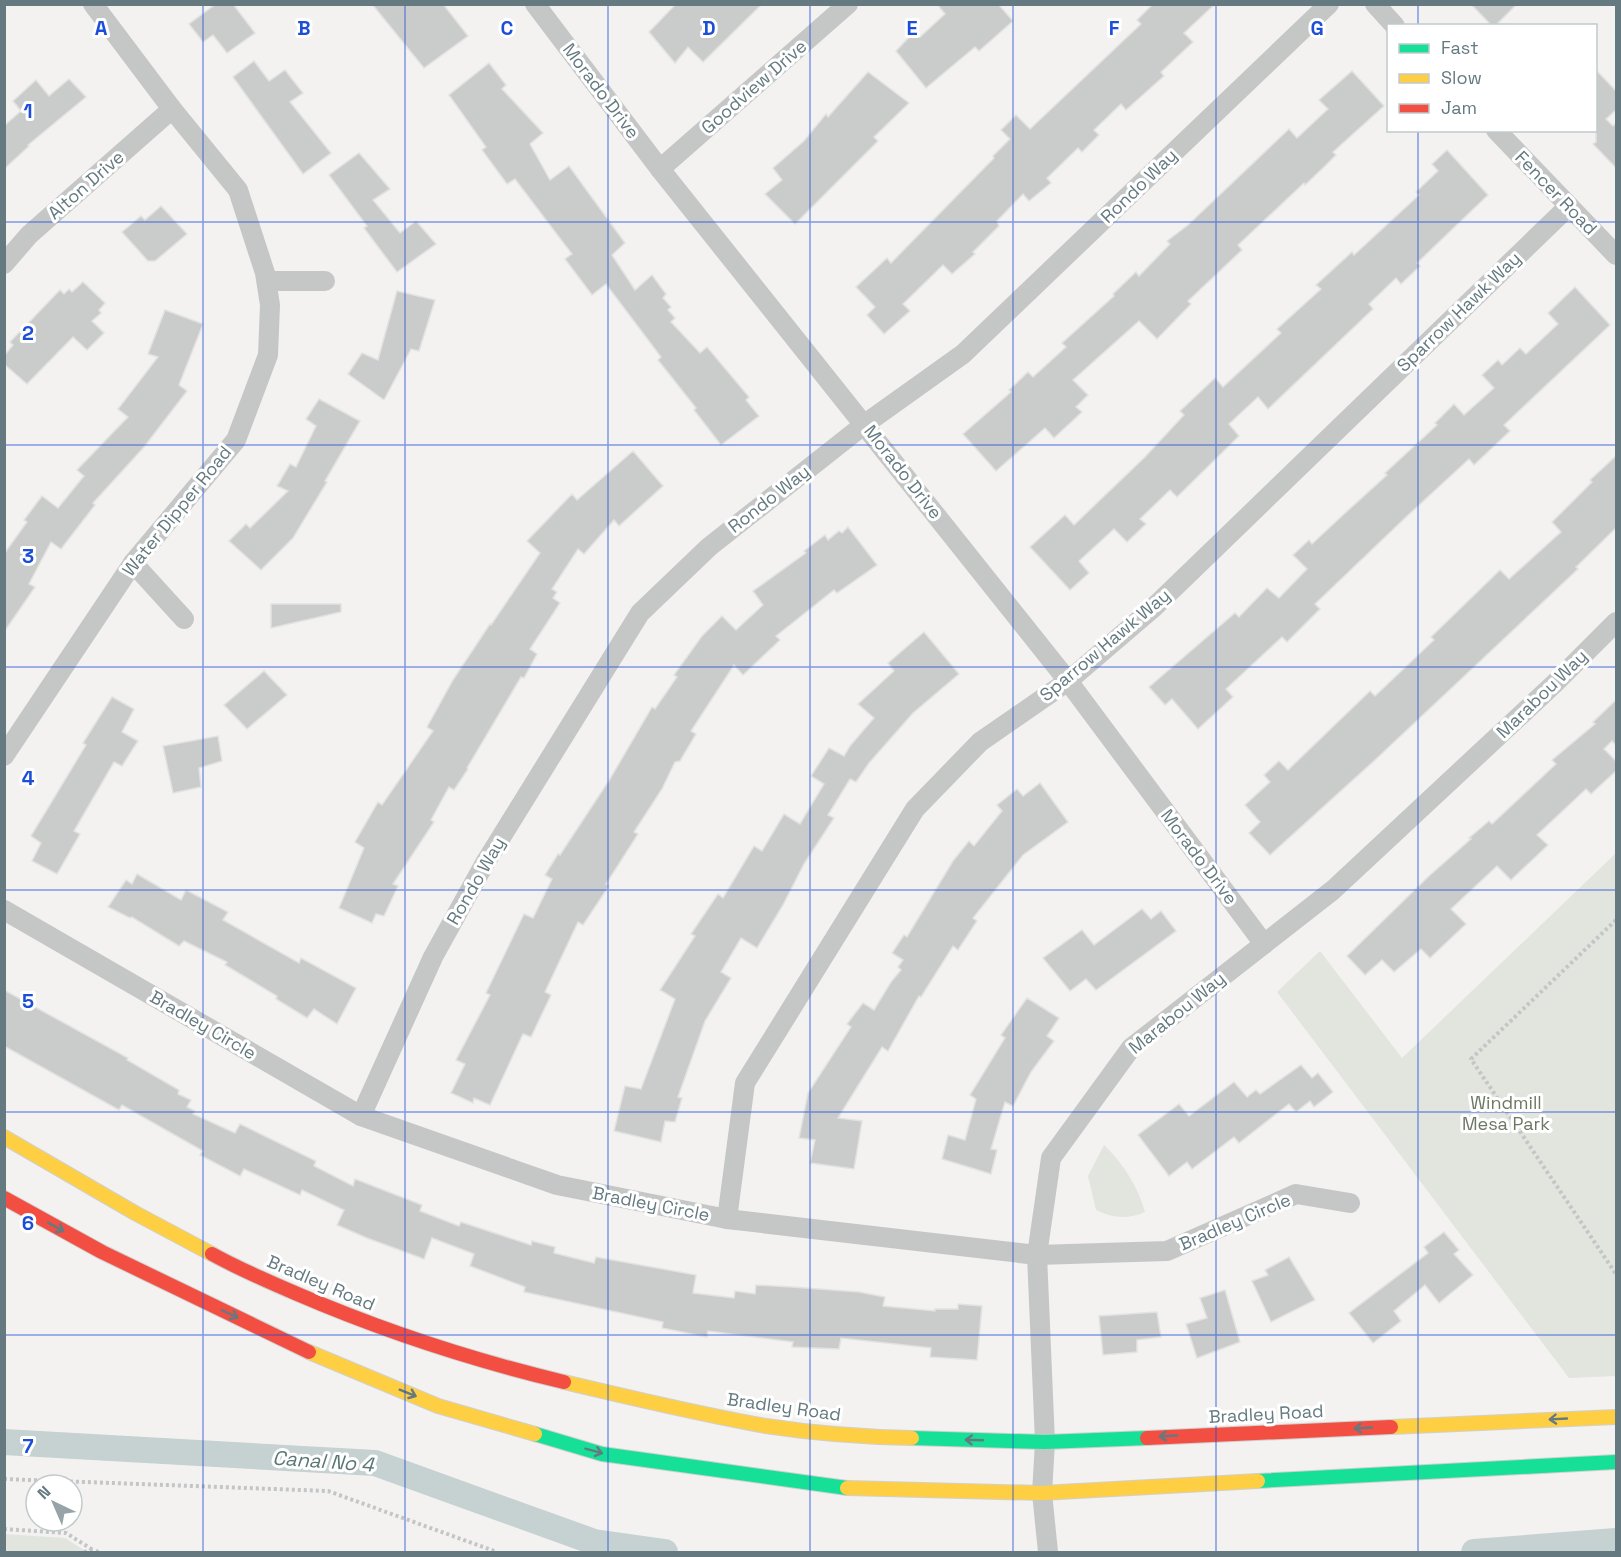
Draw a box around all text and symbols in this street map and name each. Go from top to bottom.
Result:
text: A [95,15,108,41]
text: B [297,15,311,41]
text: C [501,15,514,41]
text: D [702,15,716,41]
text: E [906,15,918,41]
text: F [1109,15,1120,41]
text: G [1310,15,1324,41]
legend [1387,24,1597,132]
street label: Goodview Drive [696,34,811,139]
text: Fast [1441,36,1478,59]
street label: Morado Drive [558,38,645,143]
text: Slow [1441,66,1482,89]
text: Jam [1441,96,1477,119]
text: 1 [23,98,33,124]
street label: Rondo Way [1096,144,1182,228]
street label: Alton Drive [43,145,129,224]
street label: Fencer Road [1510,146,1602,240]
street label: Sparrow Hawk Way [1392,247,1525,377]
text: 2 [22,320,34,346]
street label: Morado Drive [859,420,947,524]
street label: Water Dipper Road [117,441,236,581]
street label: Rondo Way [723,460,814,538]
text: 3 [22,543,34,569]
street label: Sparrow Hawk Way [1035,583,1175,706]
street label: Marabou Way [1491,644,1592,743]
text: 4 [22,765,35,791]
street label: Morado Drive [1156,804,1243,909]
street label: Rondo Way [441,833,510,929]
street label: Marabou Way [1124,967,1230,1059]
street label: Bradley Circle [146,985,261,1064]
text: 5 [22,988,34,1014]
park label: Windmill Mesa Park [1462,1091,1550,1135]
street label: Bradley Circle [590,1181,712,1226]
street label: Bradley Circle [1176,1188,1294,1255]
text: 6 [22,1210,34,1236]
one-way arrow [47,1221,64,1233]
street label: Bradley Road [264,1249,379,1316]
one-way arrow [221,1309,239,1321]
street label: Bradley Road [726,1387,843,1426]
one-way arrow [398,1388,417,1399]
street label: Bradley Road [1208,1399,1324,1428]
one-way arrow [1549,1414,1569,1425]
one-way arrow [1354,1422,1374,1433]
one-way arrow [1159,1431,1179,1442]
text: 7 [22,1433,34,1459]
one-way arrow [964,1434,984,1446]
water label: Canal No 4 [272,1444,376,1478]
one-way arrow [584,1446,603,1458]
north arrow [24,1473,84,1533]
text: N [33,1481,55,1504]

